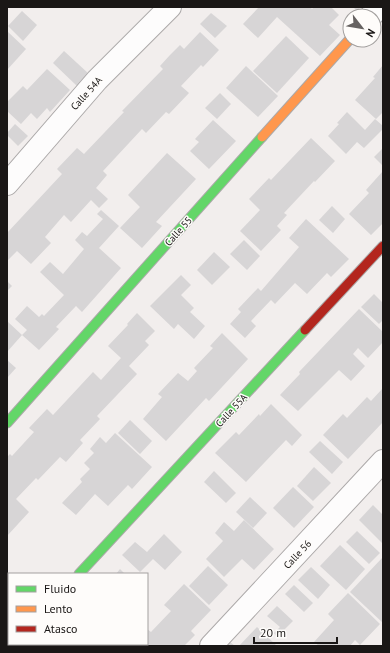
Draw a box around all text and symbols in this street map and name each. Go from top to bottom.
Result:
north arrow [342,8,382,48]
text: N [363,26,378,40]
street label: Calle 54A [68,74,105,113]
street label: Calle 55 [162,214,195,249]
street label: Calle 55A [213,391,250,430]
street label: Calle 56 [281,537,314,572]
legend [8,573,148,645]
text: Fluido [44,581,76,596]
text: Lento [44,601,73,616]
scale bar [254,619,337,645]
text: Atasco [44,621,77,636]
text: 20 m [260,625,286,640]

